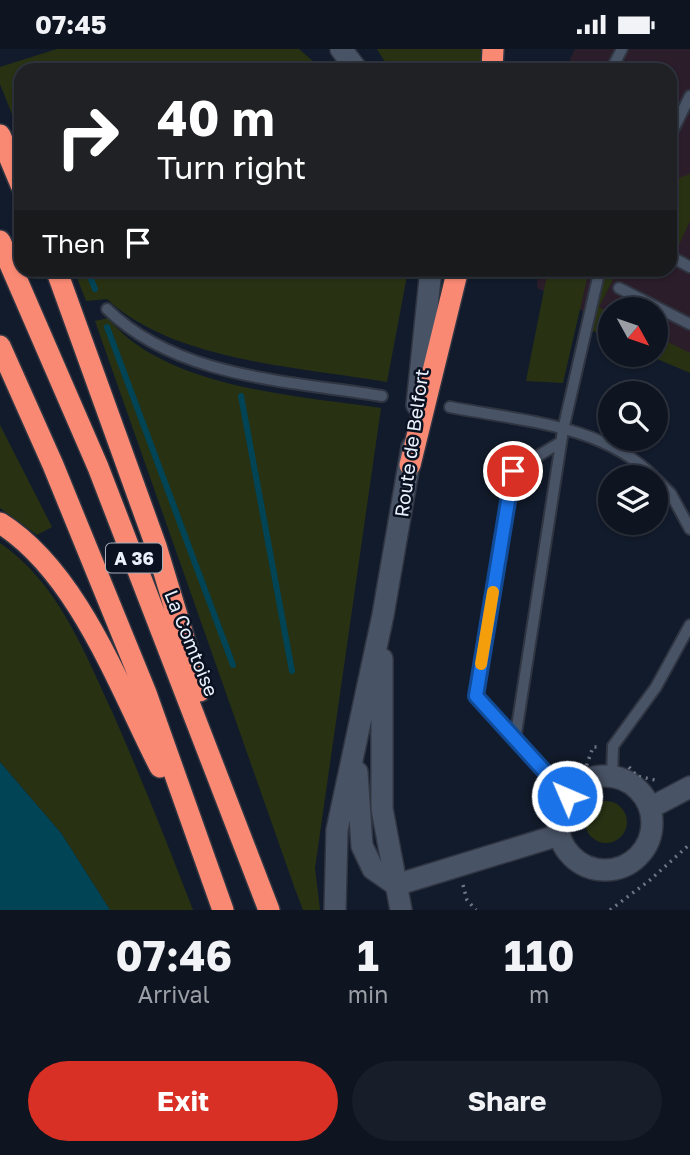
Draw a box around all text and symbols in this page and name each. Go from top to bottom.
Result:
text: 07:45 [35,9,107,40]
text: 40 m [157,88,275,147]
icon: right [42,91,133,182]
text: Turn right [157,148,306,186]
icon: arrive [119,224,157,262]
text: Then [42,228,105,259]
north arrow [598,297,668,367]
map controls [598,297,668,535]
street label: Route de Belfort [389,367,433,519]
button: search [598,381,668,451]
pin [483,441,543,501]
icon: arrive [494,452,532,490]
button: layers [598,465,668,535]
road number: A 36 [106,543,162,573]
street label: La Comtoise [160,586,224,700]
position arrow [530,759,604,833]
text: 07:46 [116,930,232,980]
text: 1 [357,930,379,980]
text: 110 [504,930,574,980]
text: Arrival [138,980,210,1008]
text: min [348,980,388,1008]
text: m [529,980,549,1008]
button: Exit [28,1061,338,1141]
button: Share [352,1061,662,1141]

